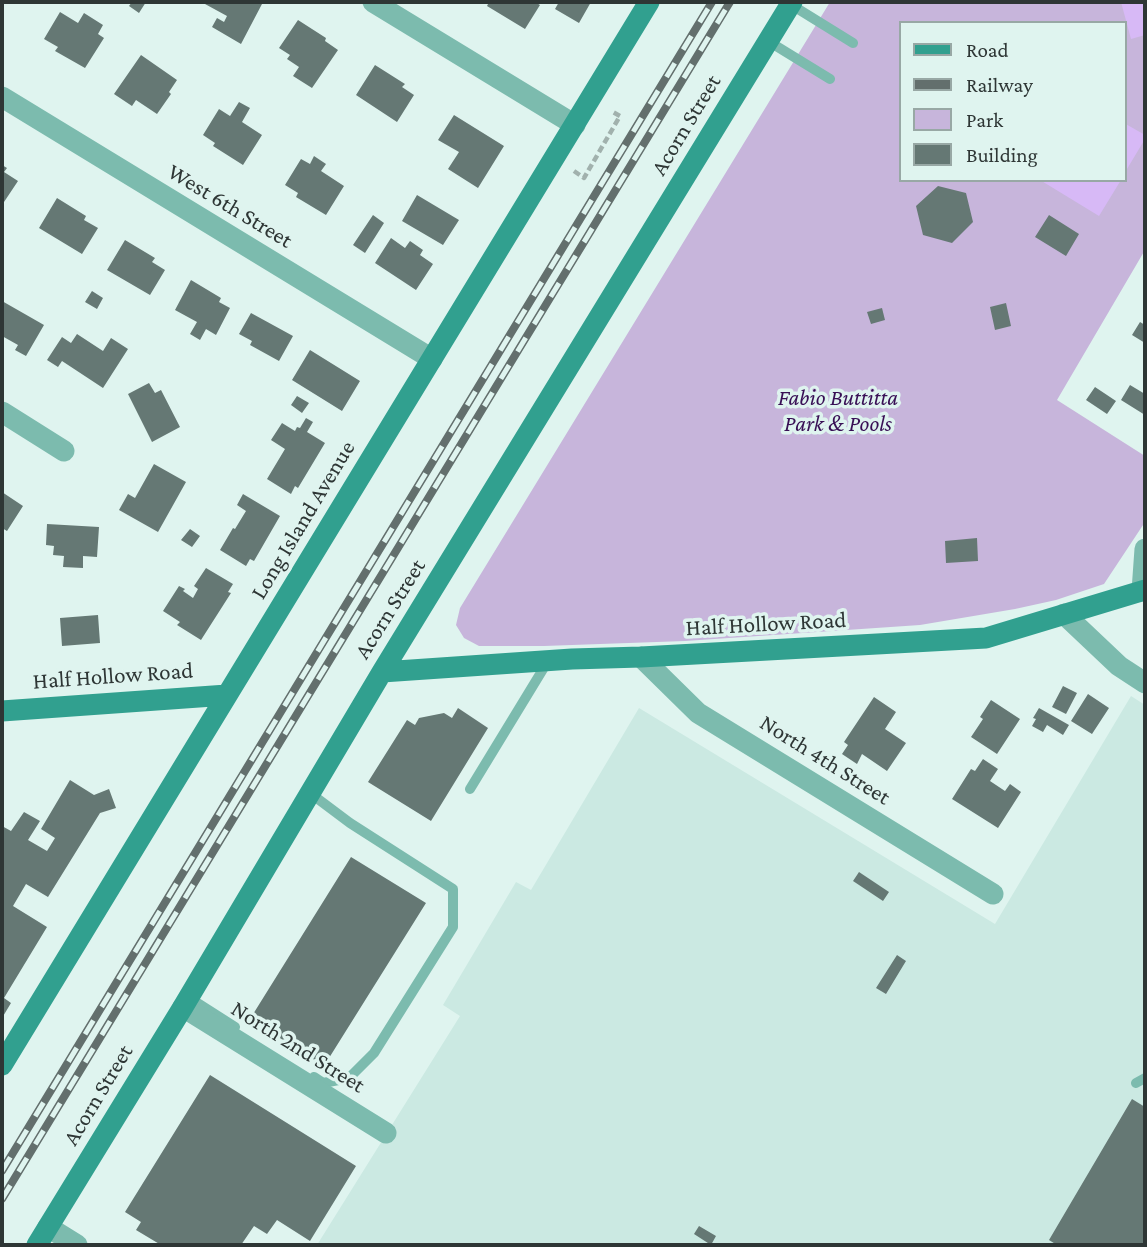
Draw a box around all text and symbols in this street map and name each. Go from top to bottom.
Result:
legend [898,21,1126,182]
text: Road [966,38,1009,62]
street label: Acorn Street [645,70,727,180]
text: Railway [966,73,1033,97]
text: Park [966,108,1003,132]
text: Building [966,143,1038,167]
street label: West 6th Street [162,158,298,254]
park label: Fabio Buttitta Park & Pools [778,384,898,438]
street label: Long Island Avenue [245,436,361,604]
street label: Acorn Street [348,554,432,664]
street label: Half Hollow Road [685,606,847,642]
street label: Half Hollow Road [32,657,194,695]
street label: North 4th Street [755,709,895,811]
street label: North 2nd Street [226,995,370,1099]
street label: Acorn Street [57,1040,139,1150]

